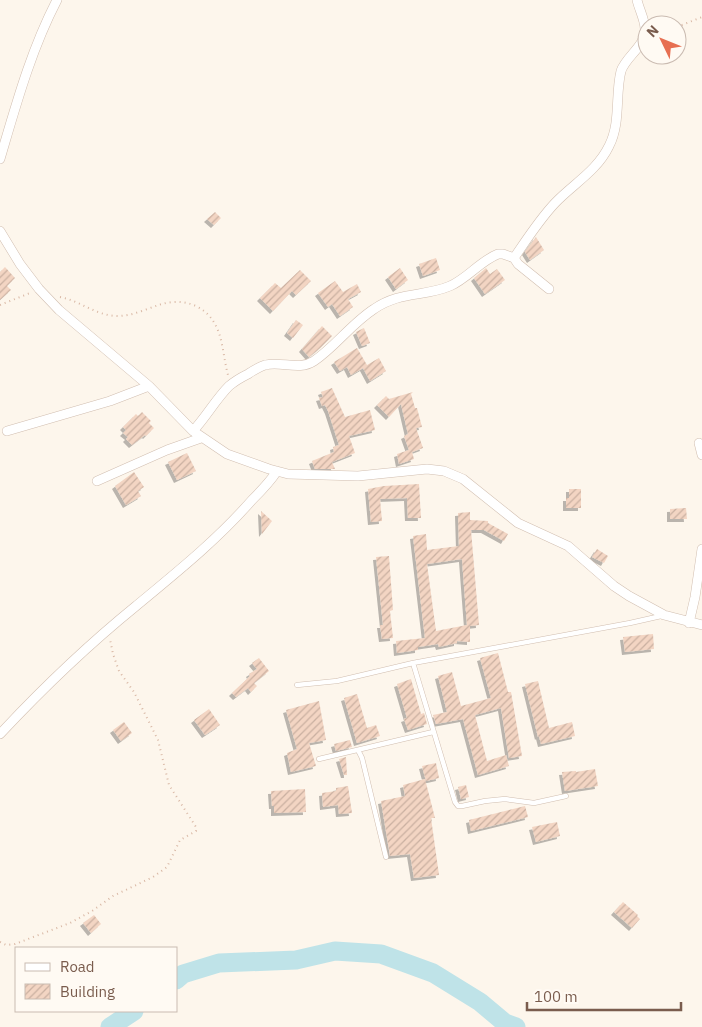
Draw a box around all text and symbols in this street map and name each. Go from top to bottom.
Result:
north arrow [637,15,687,65]
text: N [642,21,663,41]
legend [15,947,178,1012]
text: Road [60,957,95,976]
scale bar [527,980,681,1012]
text: Building [60,982,115,1001]
text: 100 m [534,987,578,1006]

